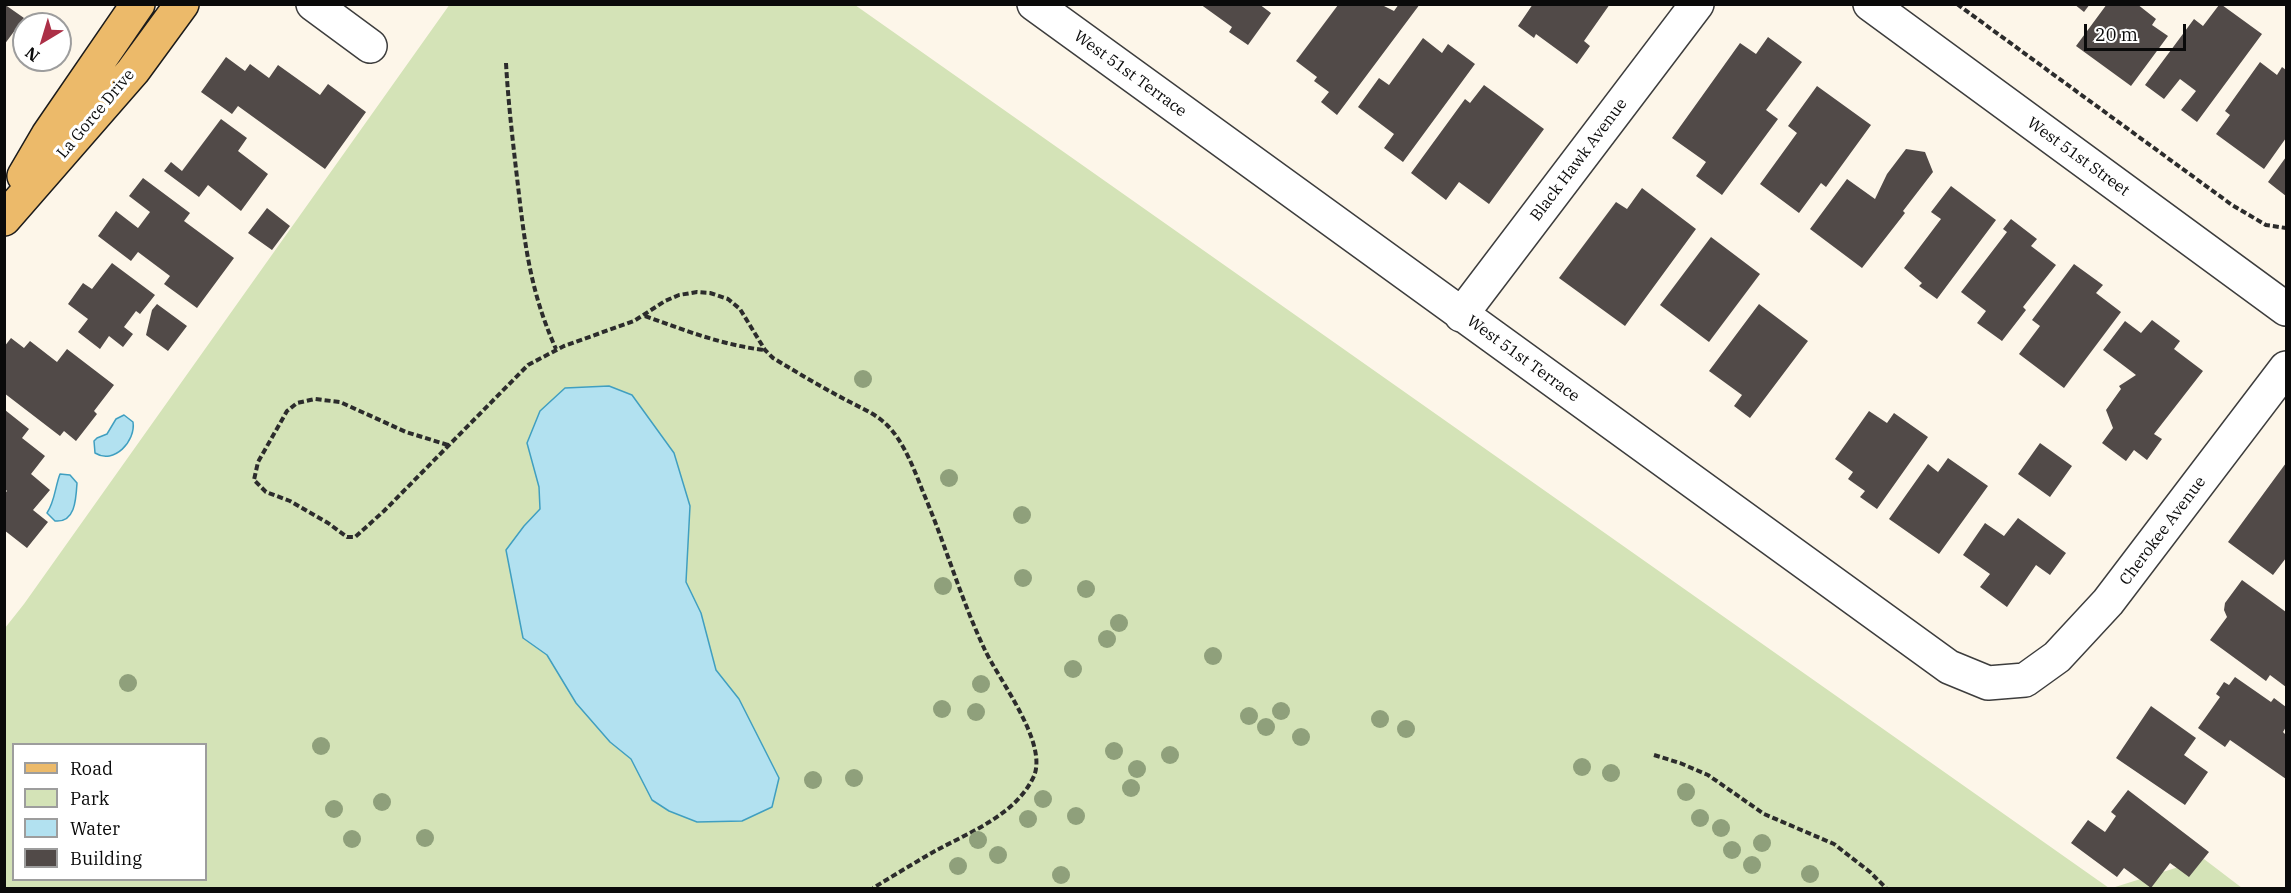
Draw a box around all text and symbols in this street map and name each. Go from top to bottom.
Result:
north arrow [12,12,72,72]
scale bar [2087,12,2189,50]
text: 20 m [2095,23,2138,46]
street label: West 51st Terrace [1070,27,1190,121]
text: N [21,43,43,66]
street label: La Gorce Drive [53,66,139,162]
street label: Black Hawk Avenue [1527,95,1631,225]
street label: West 51st Street [2023,113,2133,201]
street label: West 51st Terrace [1463,312,1583,406]
street label: Cherokee Avenue [2116,473,2210,589]
legend [12,743,207,881]
text: Road [70,757,113,780]
text: Park [70,787,109,810]
text: Water [70,817,120,840]
text: Building [70,847,142,870]

